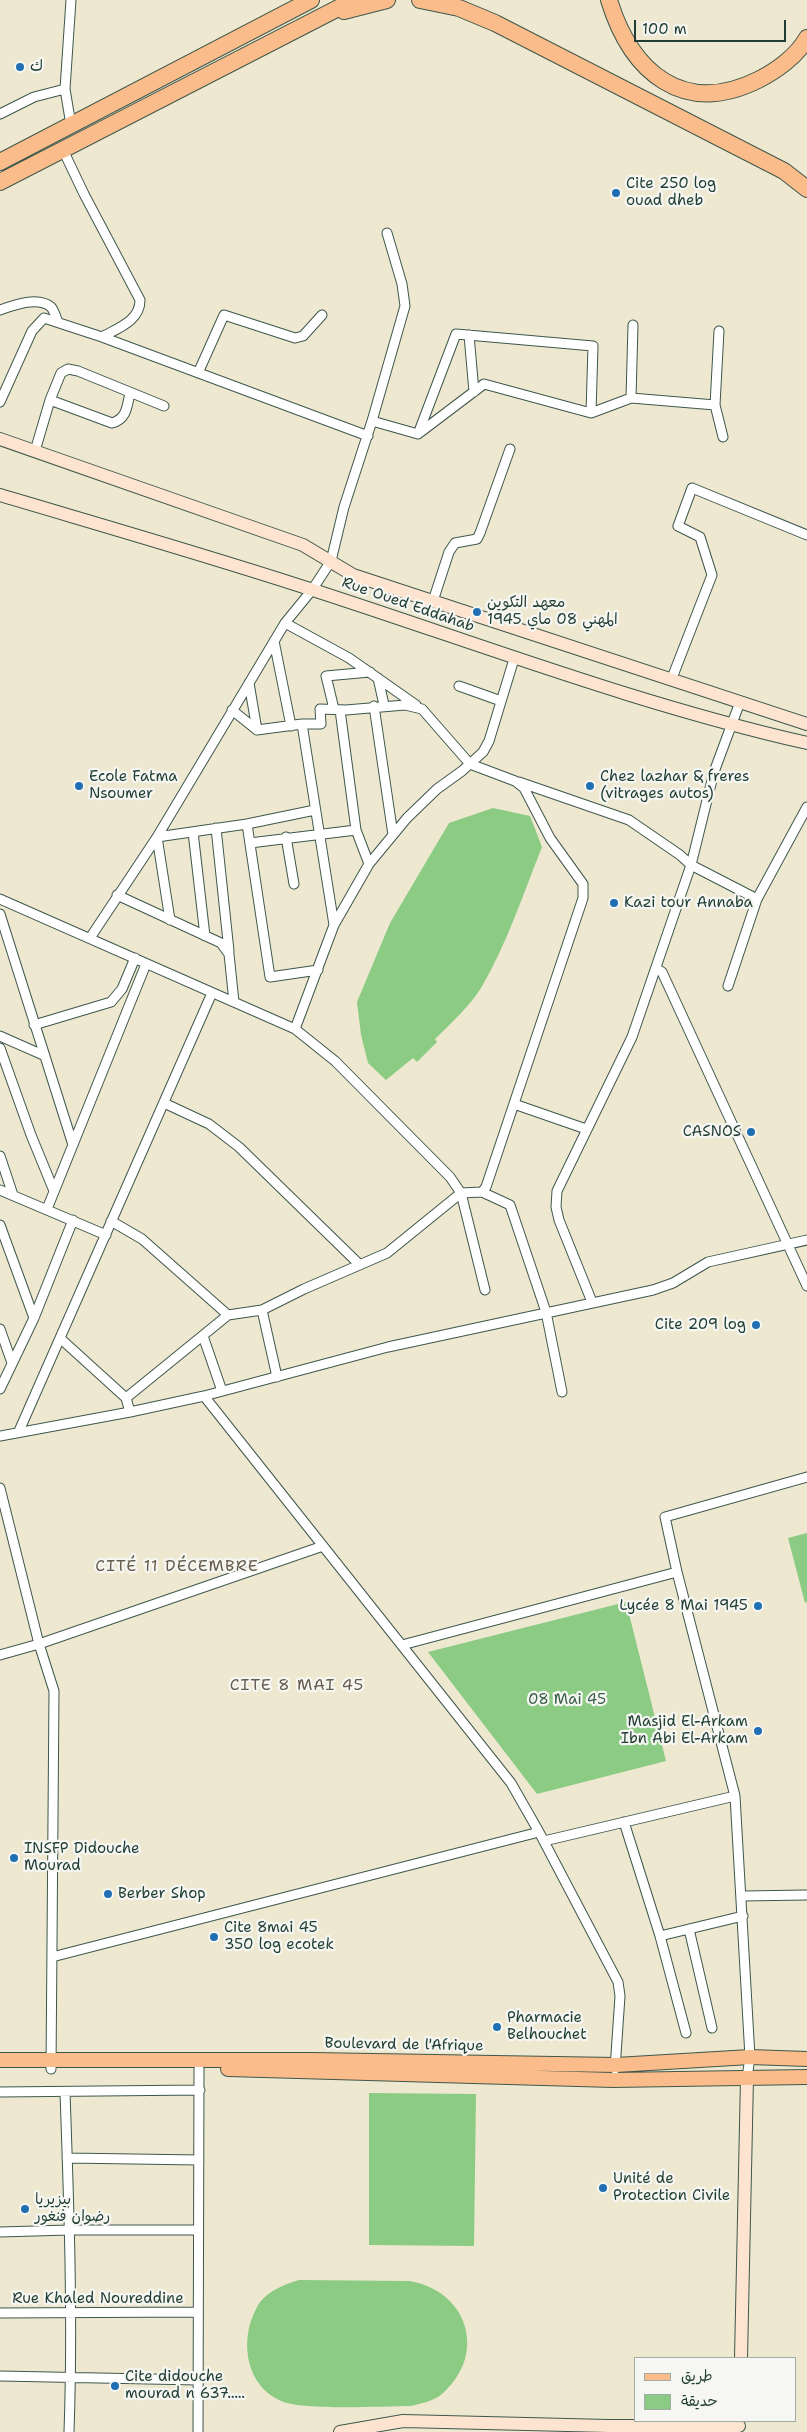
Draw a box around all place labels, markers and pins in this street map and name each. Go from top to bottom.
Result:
place label: ك [30,58,43,76]
marker: ك [14,61,26,73]
place label: Cite 250 log ouad dheb [626,175,716,210]
marker: Cite 250 log ouad dheb [610,187,622,199]
place label: معهد التكوين المهني 08 ماي 1945 [487,594,618,629]
marker: معهد التكوين المهني 08 ماي 1945 [471,606,483,618]
place label: Ecole Fatma Nsoumer [89,768,178,803]
place label: Chez lazhar & freres (vitrages autos) [600,768,749,803]
marker: Ecole Fatma Nsoumer [73,780,85,792]
marker: Chez lazhar & freres (vitrages autos) [584,780,596,792]
place label: Kazi tour Annaba [624,894,753,912]
marker: Kazi tour Annaba [608,897,620,909]
place label: CASNOS [683,1123,741,1141]
marker: CASNOS [745,1126,757,1138]
place label: Cite 209 log [655,1316,746,1334]
marker: Cite 209 log [750,1319,762,1331]
place label: Lycée 8 Mai 1945 [619,1597,748,1615]
marker: Lycée 8 Mai 1945 [752,1600,764,1612]
place label: Masjid El-Arkam Ibn Abi El-Arkam [621,1713,748,1748]
marker: Masjid El-Arkam Ibn Abi El-Arkam [752,1725,764,1737]
place label: INSFP Didouche Mourad [24,1840,140,1875]
marker: INSFP Didouche Mourad [8,1852,20,1864]
place label: Berber Shop [118,1885,206,1903]
marker: Berber Shop [102,1888,114,1900]
place label: Cite 8mai 45 350 log ecotek [224,1919,334,1954]
marker: Cite 8mai 45 350 log ecotek [208,1931,220,1943]
place label: Pharmacie Belhouchet [507,2009,587,2044]
marker: Pharmacie Belhouchet [491,2021,503,2033]
place label: Unité de Protection Civile [613,2170,730,2205]
marker: Unité de Protection Civile [597,2182,609,2194]
place label: بيزيريا رضوان فنغور [35,2191,110,2226]
marker: بيزيريا رضوان فنغور [19,2203,31,2215]
place label: Cite didouche mourad n 637..... [125,2368,245,2403]
marker: Cite didouche mourad n 637..... [109,2380,121,2392]

